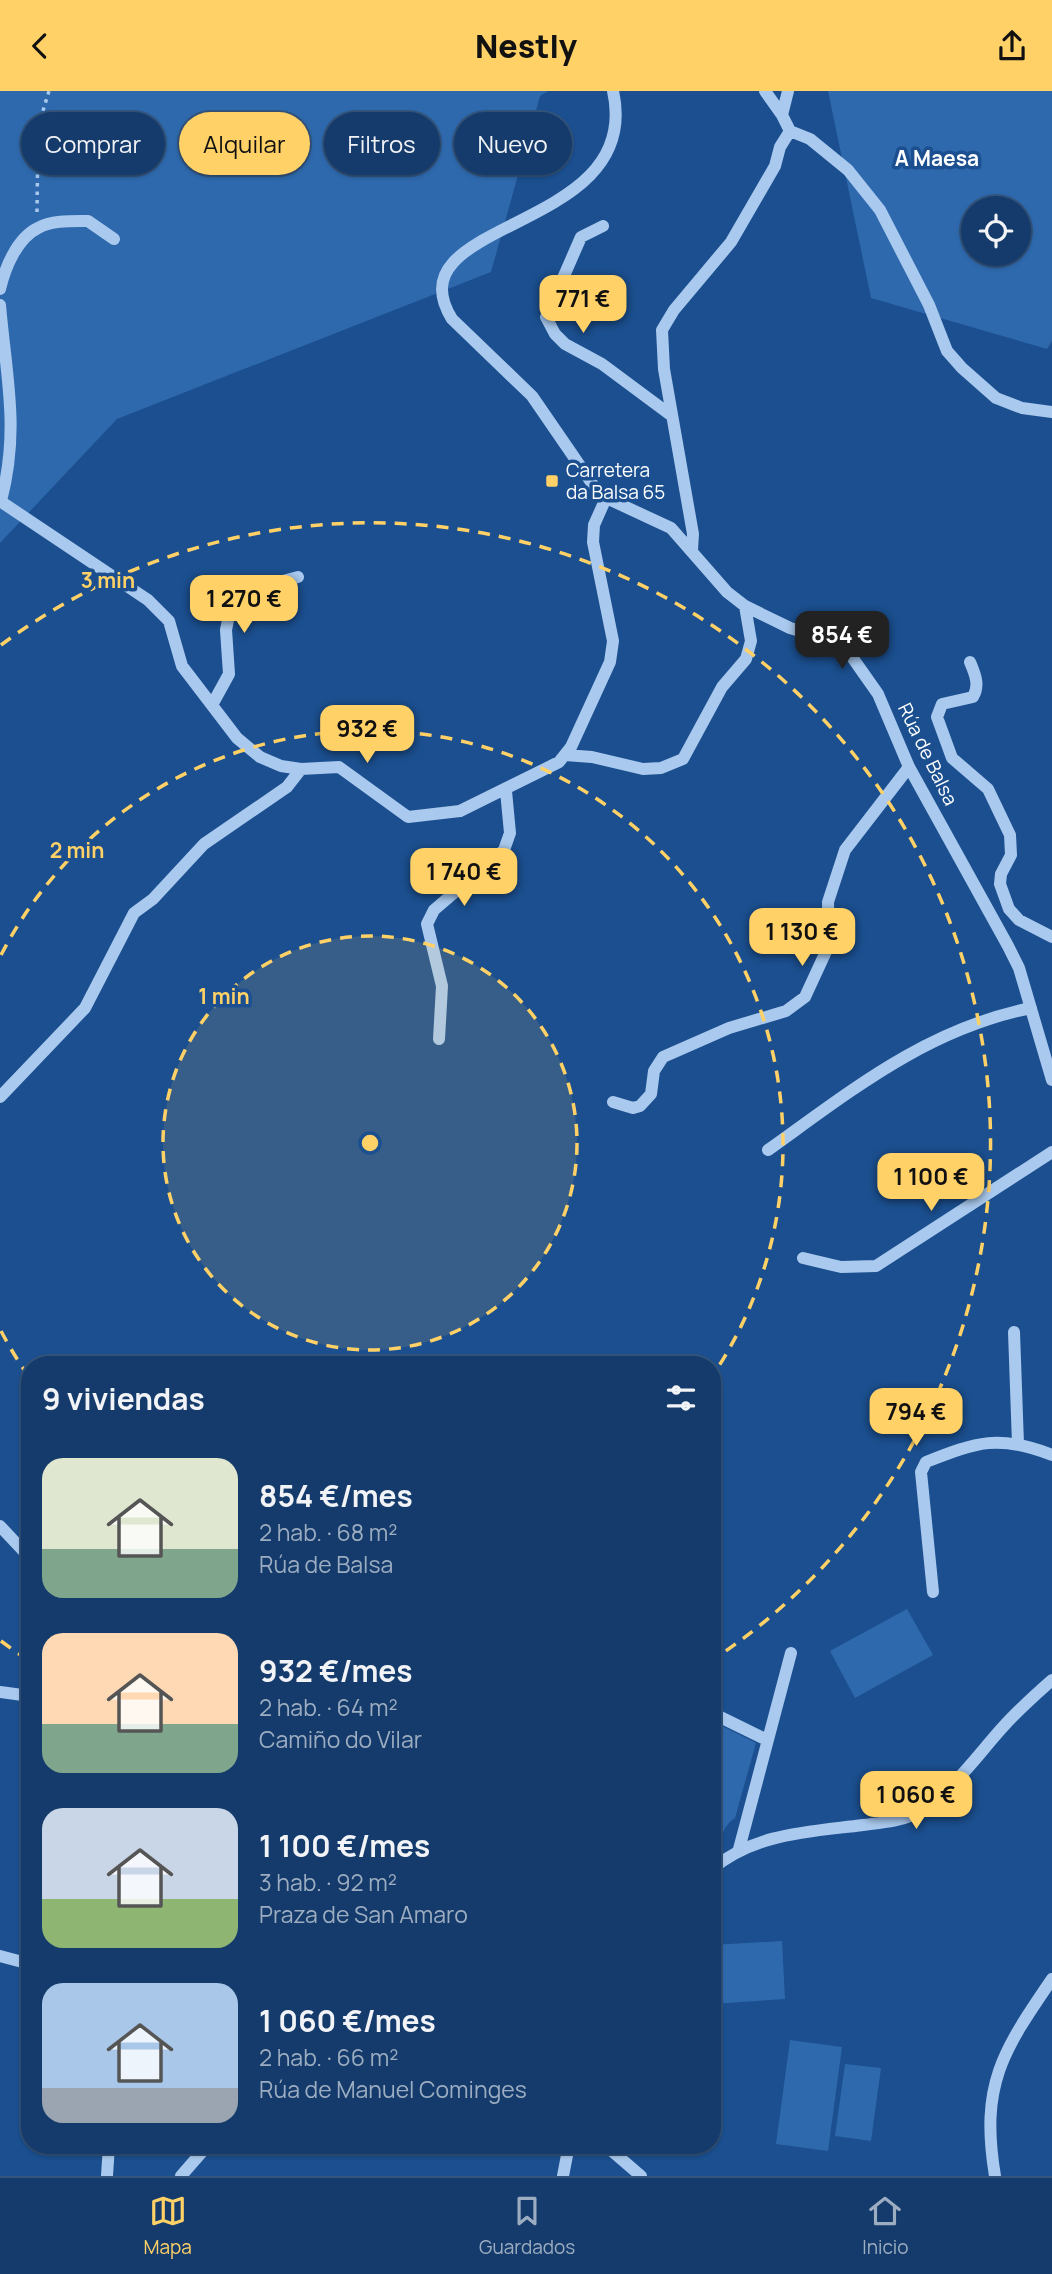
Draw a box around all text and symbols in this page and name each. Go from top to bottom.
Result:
text: Nestly [475,24,577,68]
icon: back [21,27,59,65]
icon: share [993,27,1031,65]
chip: Comprar [21,112,165,175]
chip: Alquilar [179,112,310,175]
chip: Filtros [324,112,440,175]
chip: Nuevo [454,112,572,175]
district label: A Maesa [895,144,979,172]
map controls [961,196,1031,266]
button: locate [961,196,1031,266]
pin: 771 € [534,275,632,335]
text: 771 € [555,282,611,314]
place label: Carretera da Balsa 65 [566,457,665,505]
marker: Carretera da Balsa 65 [544,473,560,489]
text: 3 min [81,566,135,594]
pin: 1 270 € [179,575,309,635]
text: 1 270 € [206,582,282,614]
pin: 854 € [793,611,891,671]
text: 854 € [811,618,873,650]
street label: Rúa de Balsa [892,698,964,810]
pin: 932 € [318,705,416,765]
text: 932 € [336,712,398,744]
text: 2 min [50,836,104,864]
pin: 1 740 € [399,849,529,908]
text: 1 740 € [426,855,502,887]
pin: 1 130 € [737,909,867,968]
text: 1 130 € [765,915,839,947]
text: 1 min [198,982,250,1010]
centre of rings [358,1131,382,1155]
pin: 1 100 € [866,1153,996,1213]
text: 1 100 € [893,1160,969,1192]
text: 9 viviendas [42,1378,205,1419]
icon: filters [662,1379,700,1417]
pin: 794 € [867,1389,965,1448]
text: 794 € [886,1395,946,1427]
text: 854 €/mes [259,1475,413,1516]
icon: home [98,1486,182,1570]
text: 2 hab. · 68 m² [259,1516,397,1548]
text: Rúa de Balsa [259,1548,393,1580]
text: 932 €/mes [259,1650,413,1691]
icon: home [98,1661,182,1745]
text: 2 hab. · 64 m² [259,1691,398,1723]
text: Camiño do Vilar [259,1723,422,1755]
pin: 1 060 € [851,1771,981,1831]
text: 1 060 € [876,1778,956,1810]
text: 1 100 €/mes [259,1825,430,1866]
icon: home [98,1836,182,1920]
text: 3 hab. · 92 m² [259,1866,397,1898]
text: Praza de San Amaro [259,1898,468,1930]
text: 1 060 €/mes [259,2000,436,2041]
icon: home [98,2011,182,2095]
text: 2 hab. · 66 m² [259,2041,398,2073]
text: Rúa de Manuel Cominges [259,2073,527,2105]
tab: Mapa [144,2192,192,2260]
tab: Guardados [479,2192,575,2260]
tab: Inicio [862,2192,908,2260]

